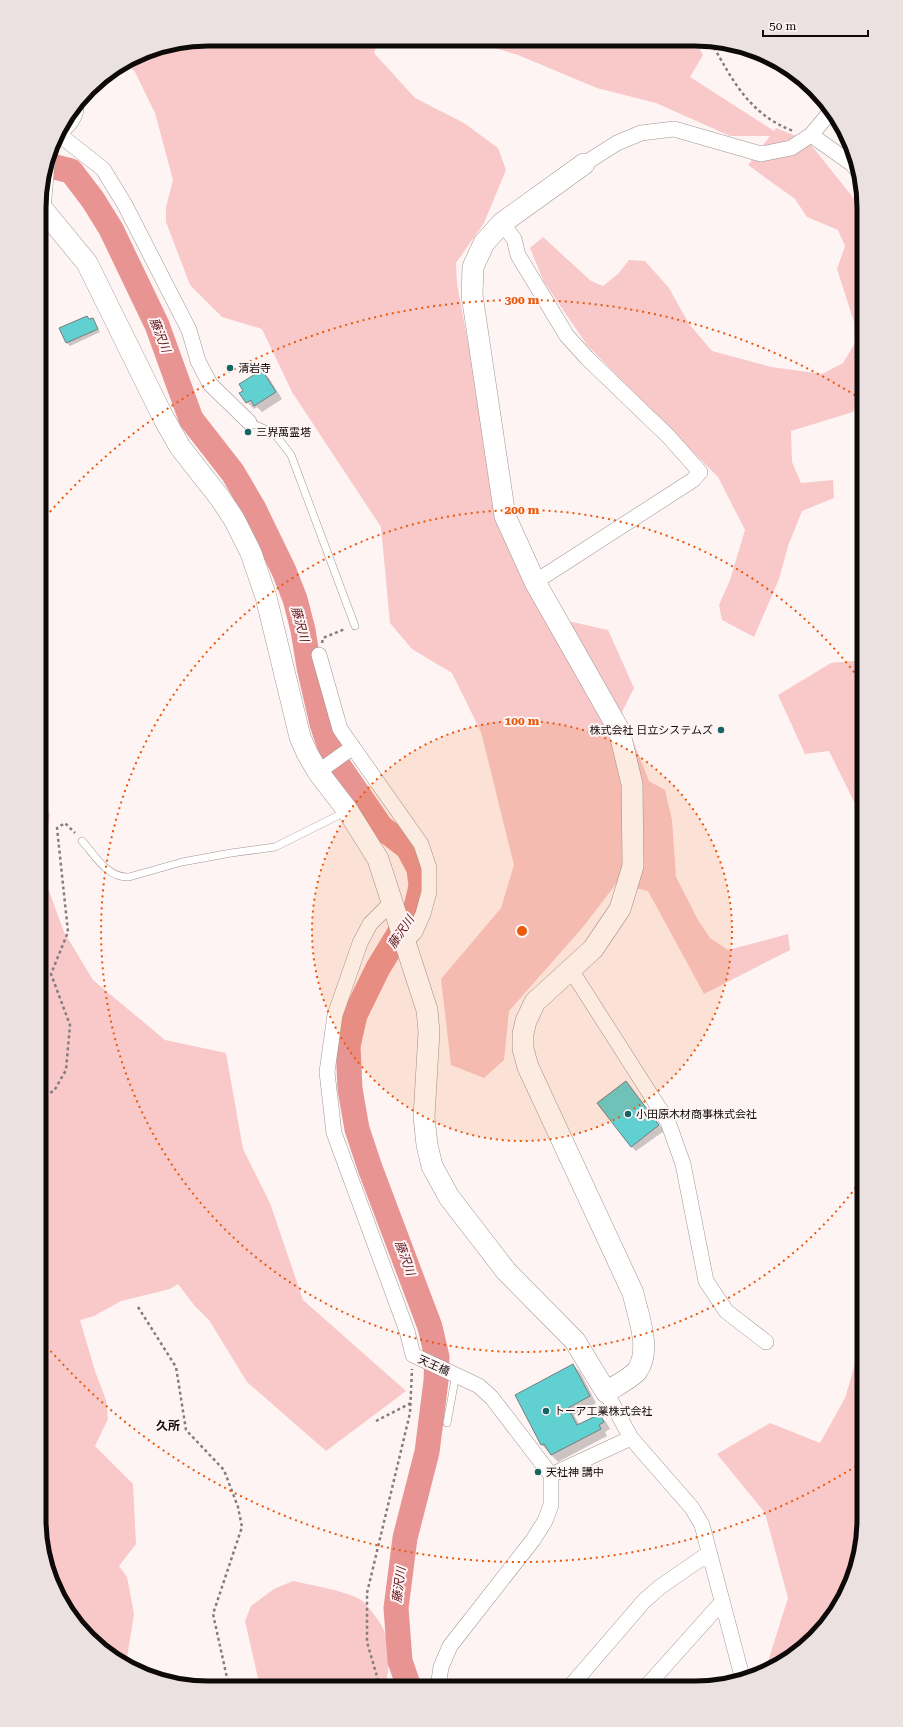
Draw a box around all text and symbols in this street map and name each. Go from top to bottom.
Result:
scale bar [763,12,868,38]
text: 50 m [769,19,796,33]
text: 300 m [505,293,540,307]
water label: 藤沢川 [147,316,174,356]
place label: 清岩寺 [238,362,271,375]
marker: 清岩寺 [225,363,235,373]
place label: 三界萬霊塔 [256,426,311,439]
marker: 三界萬霊塔 [243,427,253,437]
text: 200 m [505,503,540,517]
water label: 藤沢川 [289,605,312,645]
text: 100 m [505,714,540,728]
place label: 株式会社 日立システムズ [590,724,713,737]
marker: 株式会社 日立システムズ [716,725,726,735]
water label: 藤沢川 [385,912,418,951]
centre of rings [515,924,529,938]
place label: 小田原木材商事株式会社 [636,1108,757,1121]
marker: 小田原木材商事株式会社 [623,1109,633,1119]
water label: 藤沢川 [392,1239,418,1279]
street label: 天王橋 [416,1353,452,1378]
place label: トーア工業株式会社 [554,1405,653,1418]
marker: トーア工業株式会社 [541,1406,551,1416]
district label: 久所 [156,1419,180,1433]
place label: 天社神 講中 [546,1466,604,1479]
marker: 天社神 講中 [533,1467,543,1477]
water label: 藤沢川 [390,1564,408,1604]

